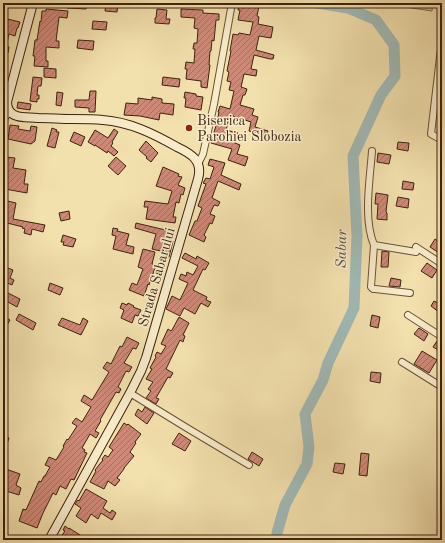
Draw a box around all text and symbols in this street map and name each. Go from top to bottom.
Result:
place label: Biserica Parohiei Slobozia [197,114,301,144]
marker: Biserica Parohiei Slobozia [184,123,194,133]
street label: Strada Sabarului [136,226,178,328]
water label: Sabar [335,229,350,269]

